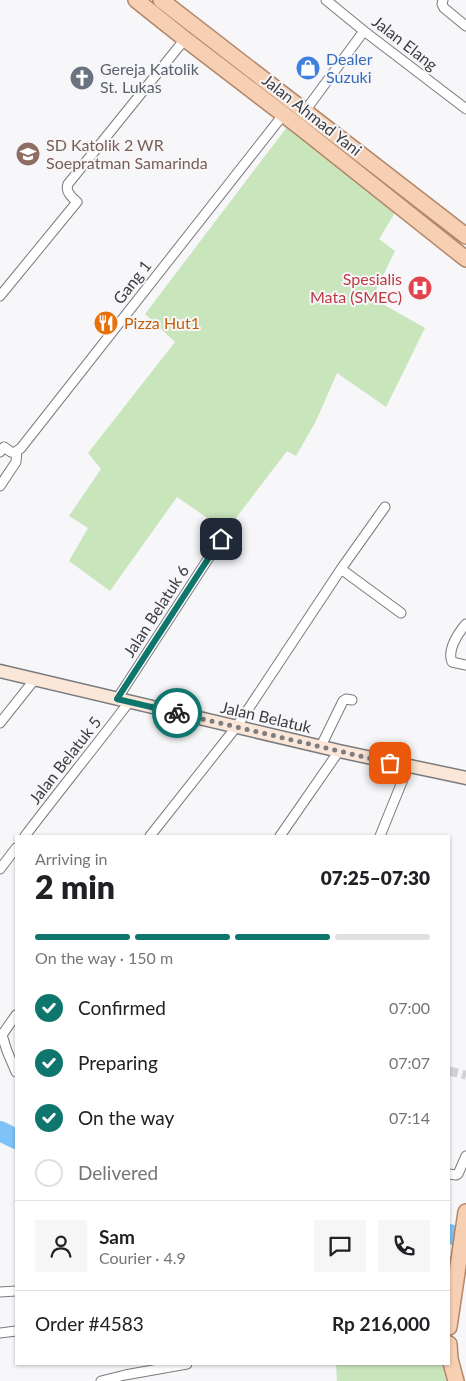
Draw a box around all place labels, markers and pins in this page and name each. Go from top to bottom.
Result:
place label: Dealer Suzuki [326,49,373,86]
shop icon: Dealer Suzuki [295,55,321,81]
place label: Gereja Katolik St. Lukas [100,59,200,96]
church icon: Gereja Katolik St. Lukas [69,65,95,91]
place label: SD Katolik 2 WR Soepratman Samarinda [46,135,208,172]
school or university icon: SD Katolik 2 WR Soepratman Samarinda [15,141,41,167]
place label: Spesialis Mata (SMEC) [310,269,402,306]
hospital icon: Spesialis Mata (SMEC) [407,275,433,301]
restaurant icon: Pizza Hut1 [93,310,119,336]
place label: Pizza Hut1 [124,313,200,332]
pin [200,518,242,560]
pin [369,742,411,784]

